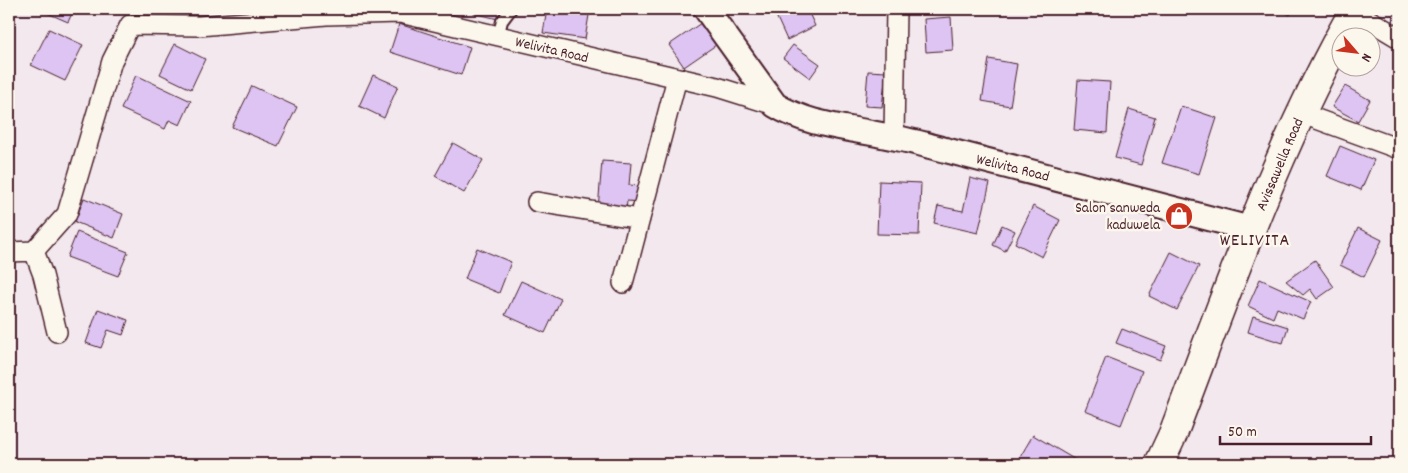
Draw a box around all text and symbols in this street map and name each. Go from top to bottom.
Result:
north arrow [1330,28,1380,78]
street label: Welivita Road [513,32,590,70]
text: N [1355,49,1376,65]
street label: Avissawella Road [1251,115,1310,215]
street label: Welivita Road [974,149,1051,189]
place label: Salon sanweda kaduwela [1075,198,1161,237]
shop icon: Salon sanweda kaduwela [1164,201,1194,231]
district label: WELIVITA [1220,229,1290,254]
scale bar [1220,413,1372,445]
text: 50 m [1228,422,1257,444]

